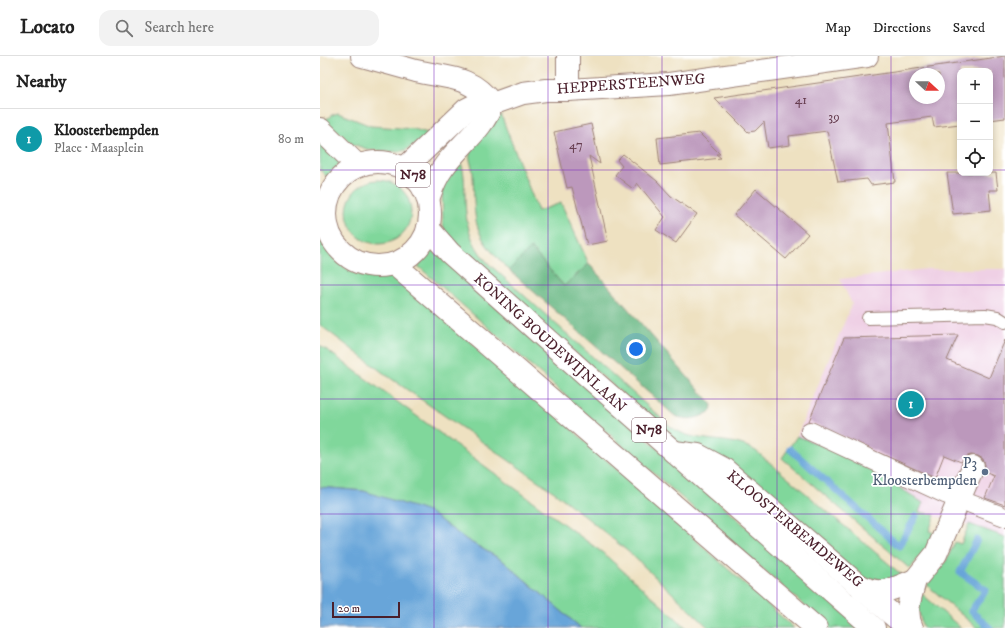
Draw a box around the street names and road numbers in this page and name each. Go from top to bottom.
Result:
street label: HEPPERSTEENWEG [556,69,706,99]
road number: N78 [396,163,430,187]
street label: KONING BOUDEWIJNLAAN [470,269,630,417]
road number: N78 [632,418,666,442]
street label: KLOOSTERBEMDEWEG [723,466,868,592]

